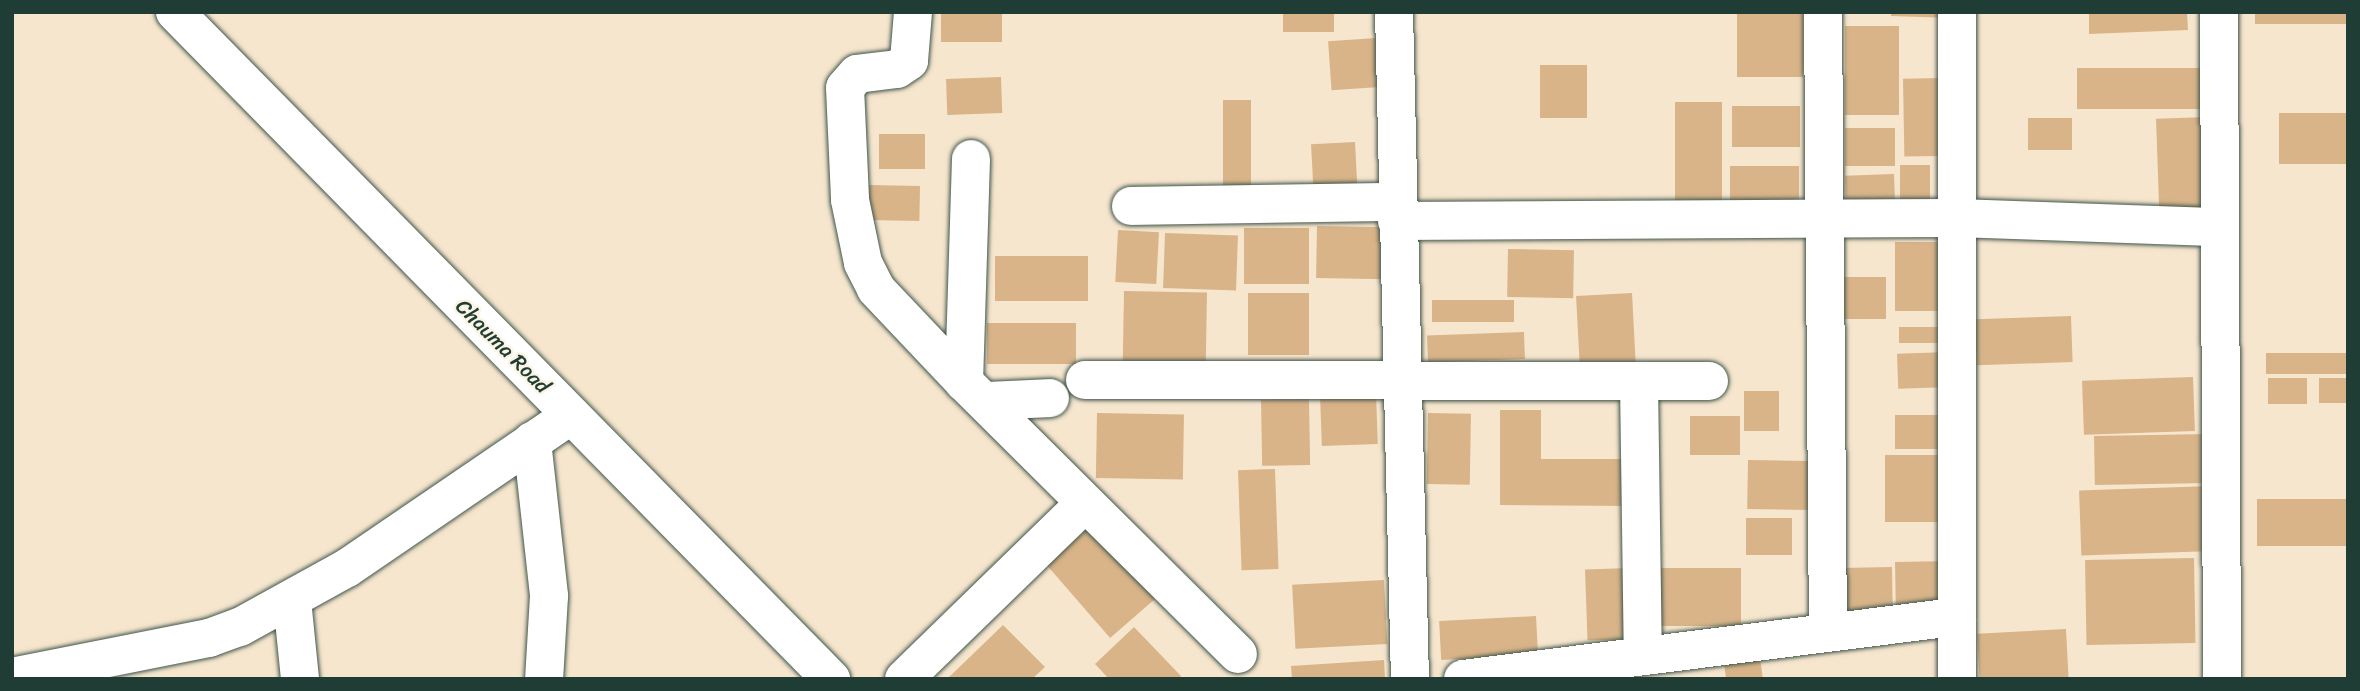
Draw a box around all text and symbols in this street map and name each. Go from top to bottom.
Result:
street label: Chauma Road [451,294,555,398]

